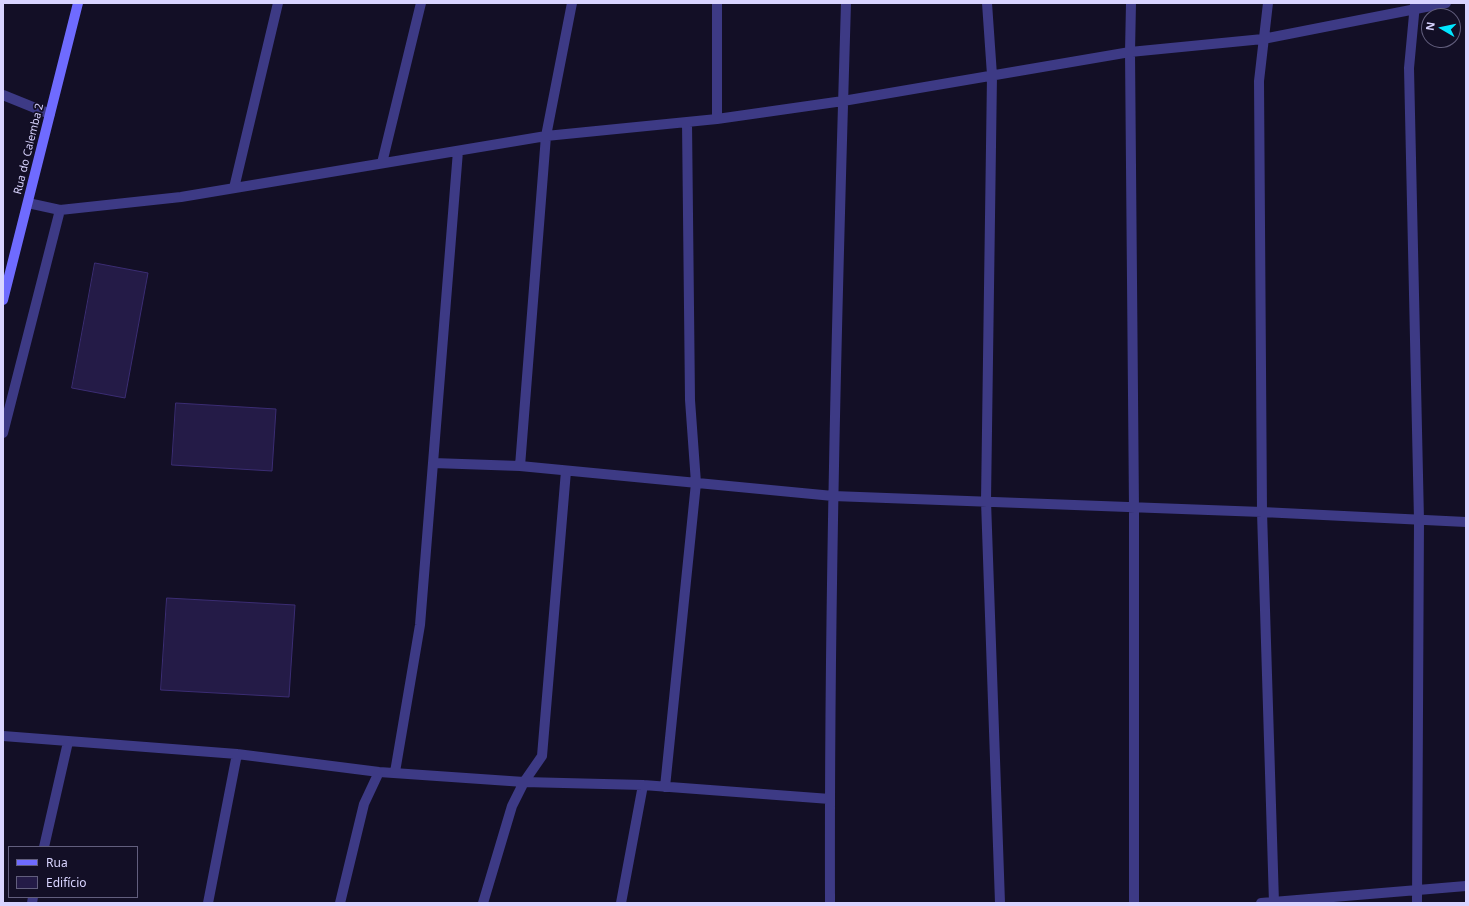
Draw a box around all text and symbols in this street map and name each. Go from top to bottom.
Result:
north arrow [1421,8,1461,48]
text: N [1422,21,1438,32]
street label: Rua do Calemba 2 [11,102,47,196]
legend [8,846,138,898]
text: Rua [46,854,68,871]
text: Edifício [46,874,87,891]

